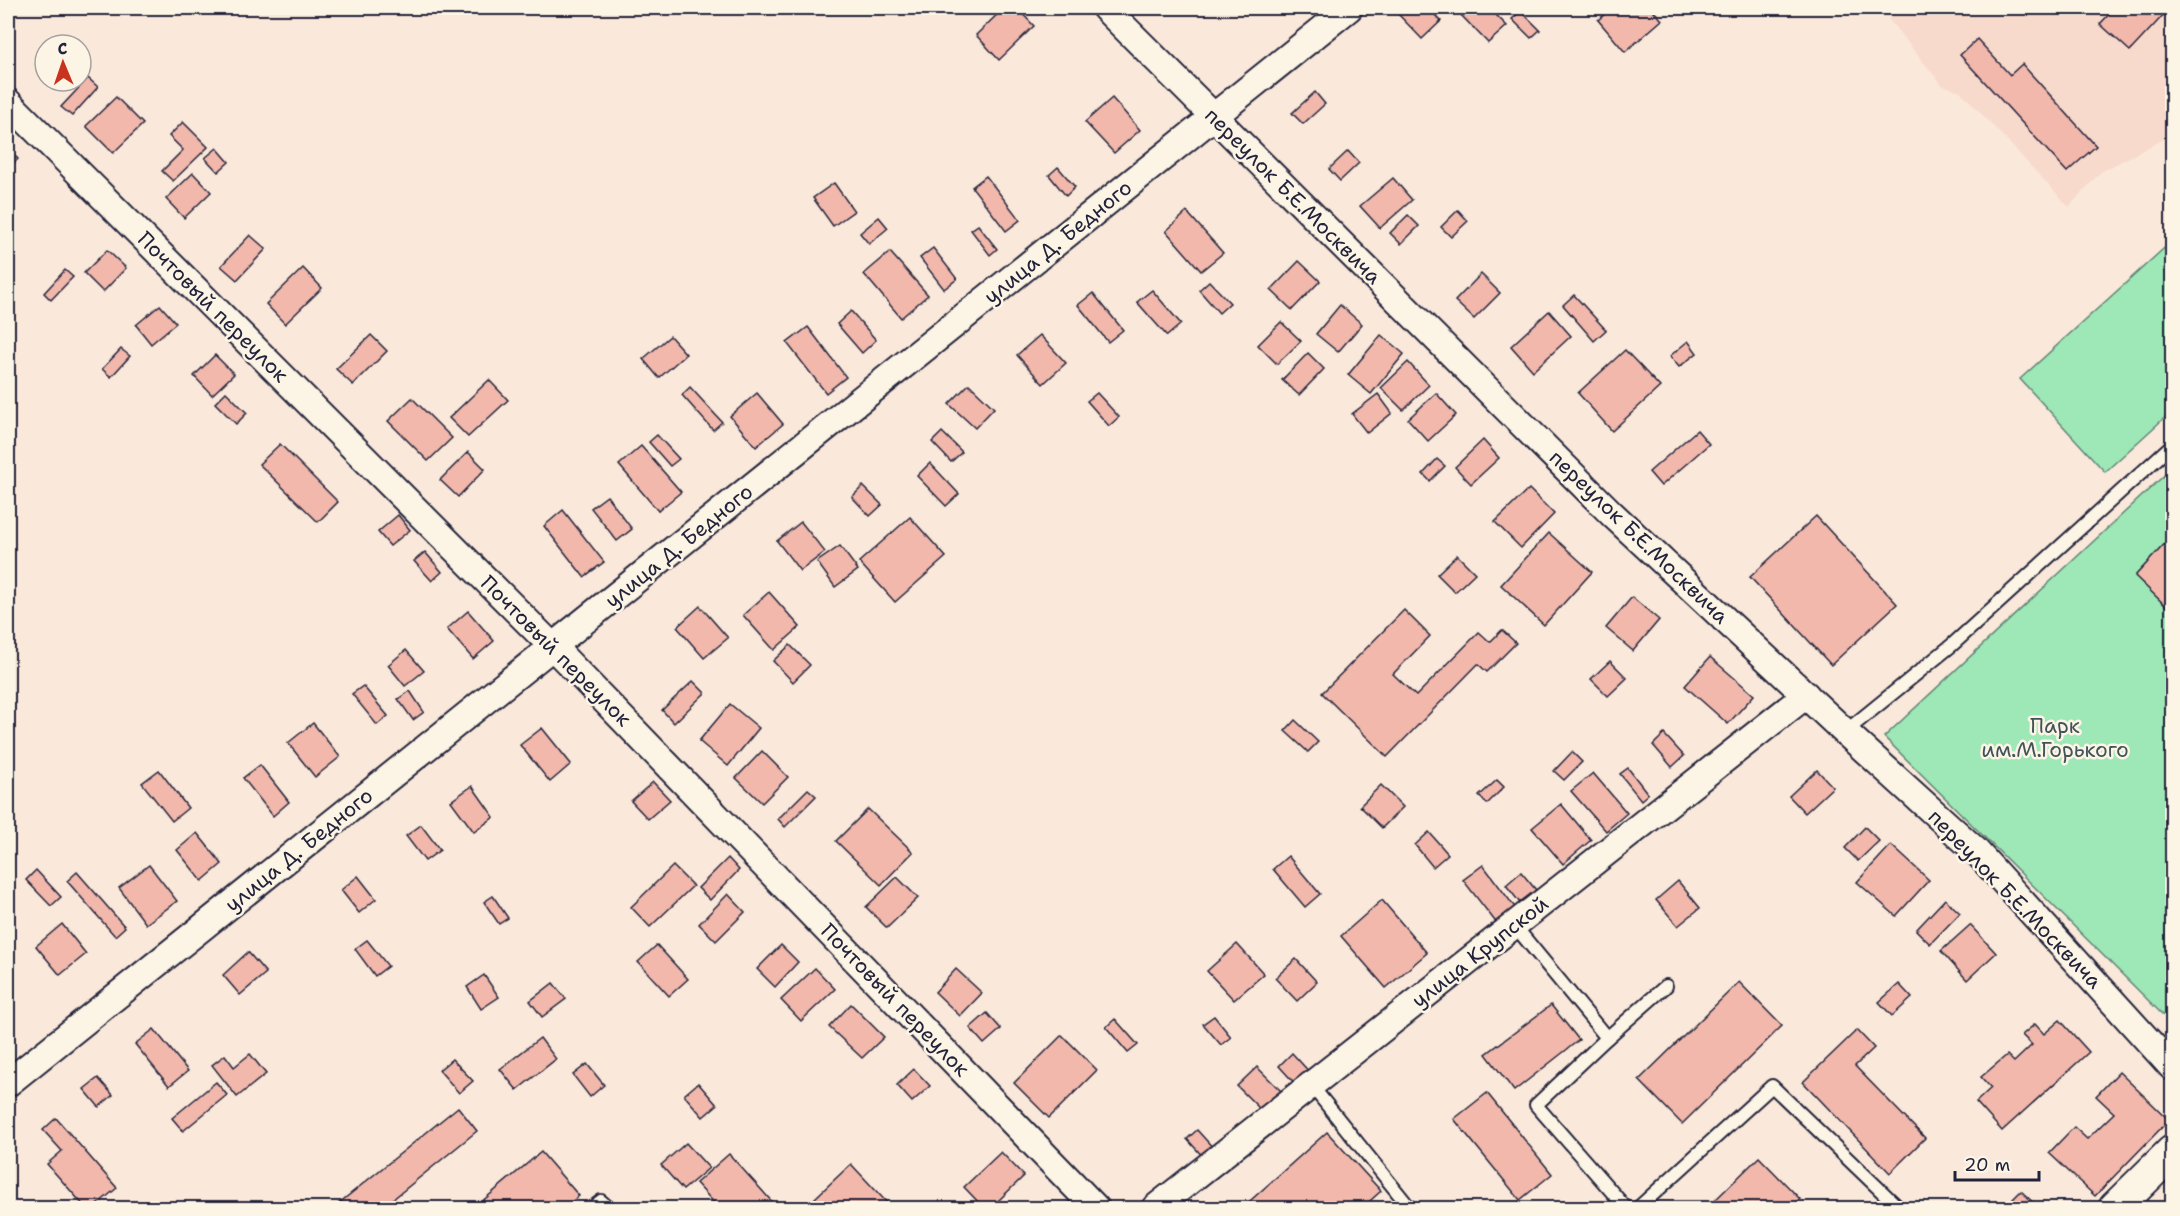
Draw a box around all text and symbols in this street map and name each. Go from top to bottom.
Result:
north arrow [33,33,93,93]
text: С [57,38,68,59]
street label: переулок Б.Е.Москвича [1199,102,1387,290]
street label: улица Д. Бедного [978,174,1138,310]
street label: Почтовый переулок [131,225,295,389]
street label: переулок Б.Е.Москвича [1543,444,1735,630]
street label: улица Д. Бедного [599,478,759,614]
street label: Почтовый переулок [474,569,638,733]
park label: Парк им.М.Горького [1981,712,2129,764]
street label: улица Д. Бедного [219,782,379,918]
street label: переулок Б.Е.Москвича [1922,803,2108,995]
street label: улица Крупской [1406,890,1554,1014]
street label: Почтовый переулок [815,917,975,1083]
scale bar [1955,1144,2039,1182]
text: 20 m [1964,1153,2010,1177]

